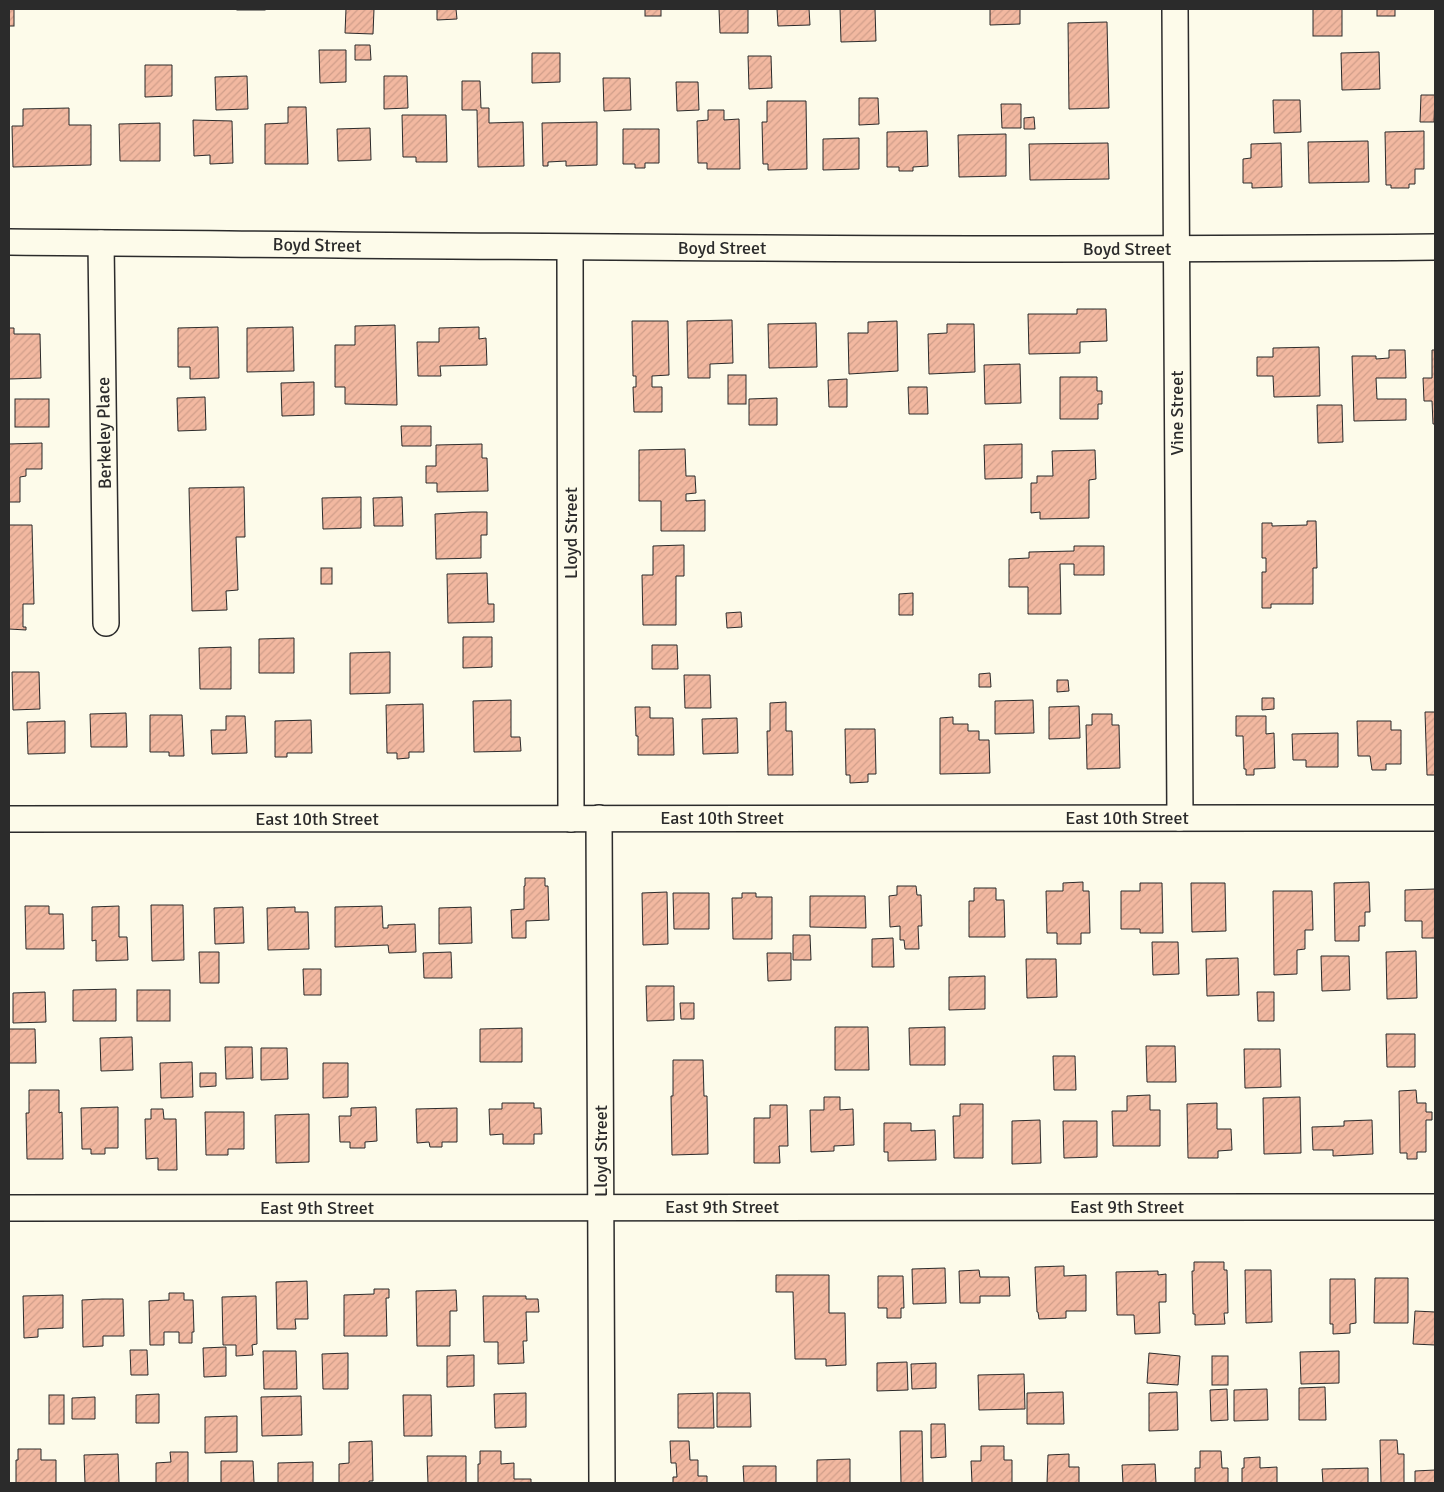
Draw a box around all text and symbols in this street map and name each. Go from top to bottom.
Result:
street label: Boyd Street [272,233,362,257]
street label: Boyd Street [678,237,766,259]
street label: Boyd Street [1083,238,1171,260]
street label: Vine Street [1166,371,1188,455]
street label: Berkeley Place [92,377,116,489]
street label: Lloyd Street [560,487,582,579]
street label: East 10th Street [660,807,784,829]
street label: East 10th Street [1065,807,1189,829]
street label: East 10th Street [255,808,379,830]
street label: Lloyd Street [590,1105,612,1197]
street label: East 9th Street [665,1196,779,1218]
street label: East 9th Street [1070,1196,1184,1218]
street label: East 9th Street [260,1197,374,1219]

